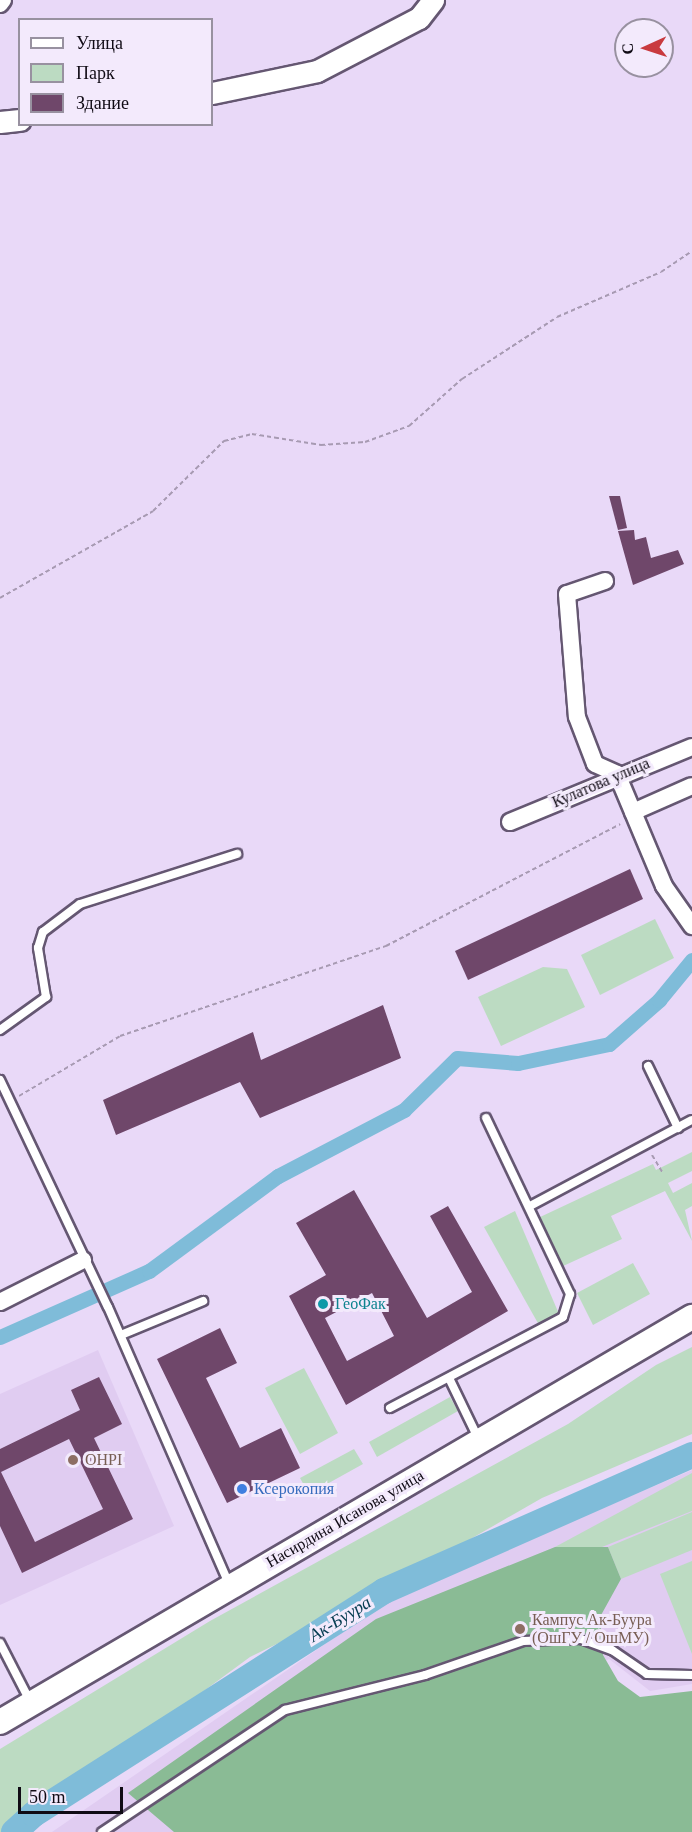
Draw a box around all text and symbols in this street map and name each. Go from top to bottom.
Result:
legend [18,18,213,126]
north arrow [614,18,674,78]
text: Улица [76,33,123,53]
text: С [619,43,636,55]
text: Парк [76,63,115,83]
text: Здание [76,93,129,113]
street label: Кулатова улица [549,754,653,812]
place label: ГеоФак [335,1294,386,1314]
marker: ГеоФак [316,1297,330,1311]
place label: OHPI [85,1450,122,1470]
marker: OHPI [66,1453,80,1467]
street label: Насирдина Исанова улица [263,1466,427,1572]
place label: Ксерокопия [254,1479,334,1499]
marker: Ксерокопия [235,1482,249,1496]
water label: Ак-Буура [305,1591,375,1647]
place label: Кампус Ак-Буура (ОшГУ / ОшМУ) [532,1610,652,1648]
marker: Кампус Ак-Буура (ОшГУ / ОшМУ) [513,1622,527,1636]
scale bar [21,1775,126,1813]
text: 50 m [29,1787,66,1807]

